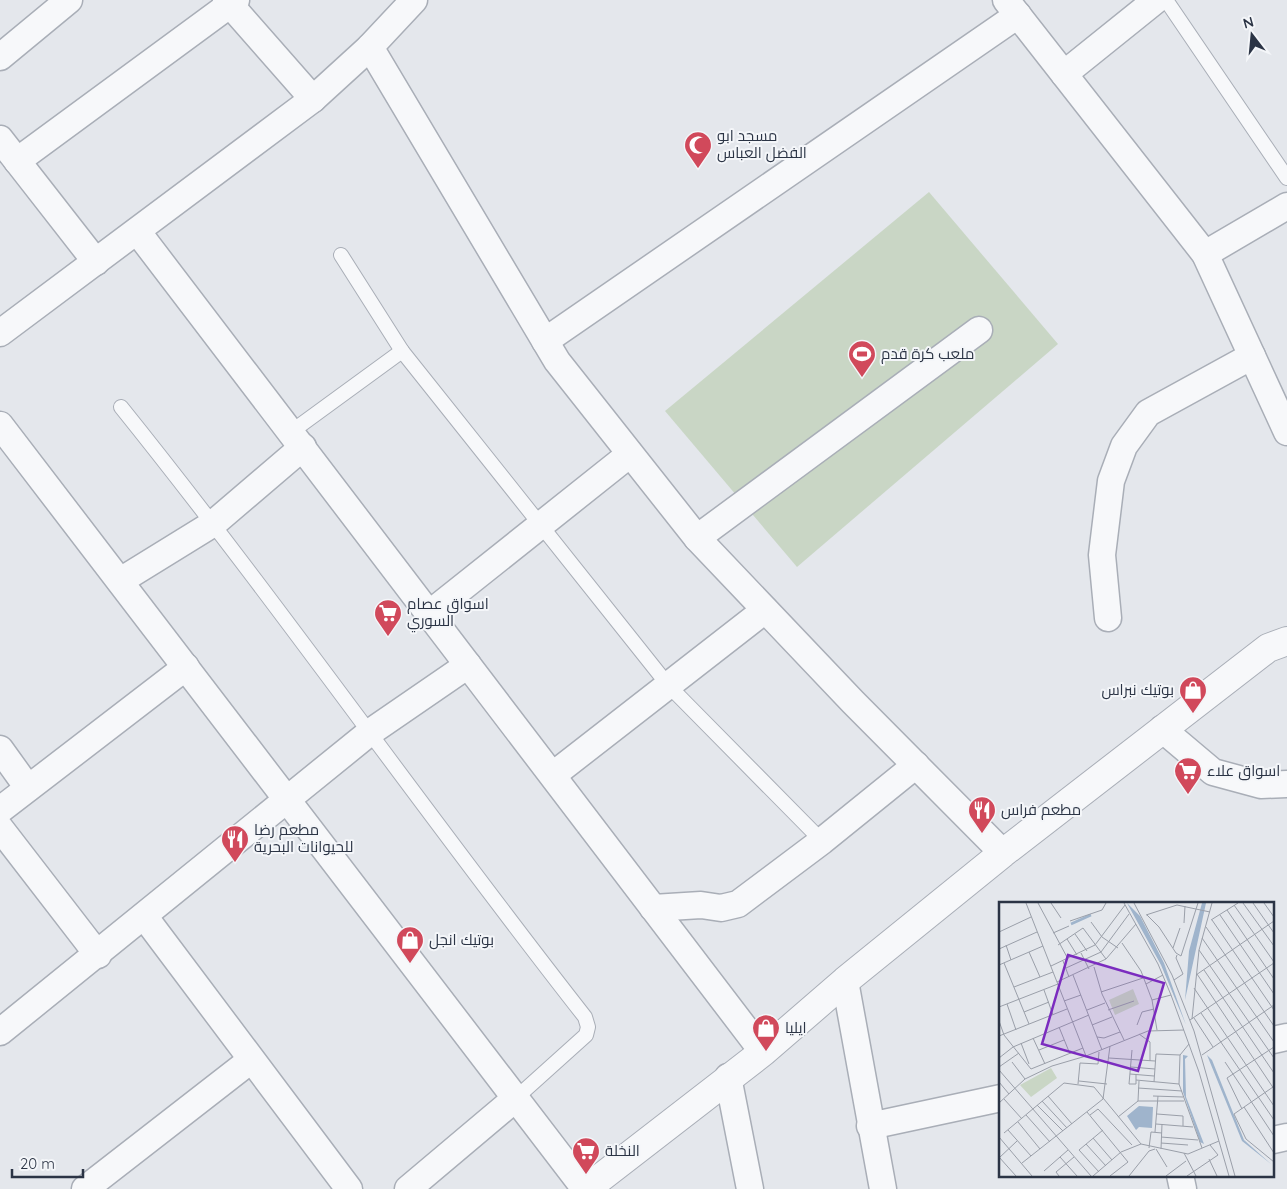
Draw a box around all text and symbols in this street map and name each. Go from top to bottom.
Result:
north arrow [1227,10,1277,60]
text: N [1241,12,1256,33]
place label: مسجد ابو الفضل العباس [717,126,807,163]
mosque icon: مسجد ابو الفضل العباس [683,130,713,169]
sports icon: ملعب كرة قدم [847,339,877,378]
place label: ملعب كرة قدم [881,344,974,364]
place label: اسواق عصام السوري [407,594,489,633]
supermarket icon: اسواق عصام السوري [373,598,403,637]
shop icon: بوتيك نبراس [1178,675,1208,714]
place label: بوتيك نبراس [1101,680,1174,700]
supermarket icon: اسواق علاء [1173,756,1203,795]
place label: اسواق علاء [1207,761,1280,781]
restaurant icon: مطعم فراس [967,795,997,834]
place label: مطعم فراس [1001,800,1081,820]
place label: مطعم رضا للحيوانات البحرية [254,820,353,856]
restaurant icon: مطعم رضا للحيوانات البحرية [220,824,250,863]
inset map [999,902,1274,1176]
shop icon: بوتيك انجل [395,925,425,964]
place label: بوتيك انجل [429,930,494,950]
shop icon: ايليا [751,1013,781,1052]
place label: ايليا [785,1018,806,1037]
supermarket icon: النخلة [571,1136,601,1175]
place label: النخلة [605,1141,640,1160]
scale bar [12,1146,84,1178]
text: 20 m [20,1154,55,1173]

